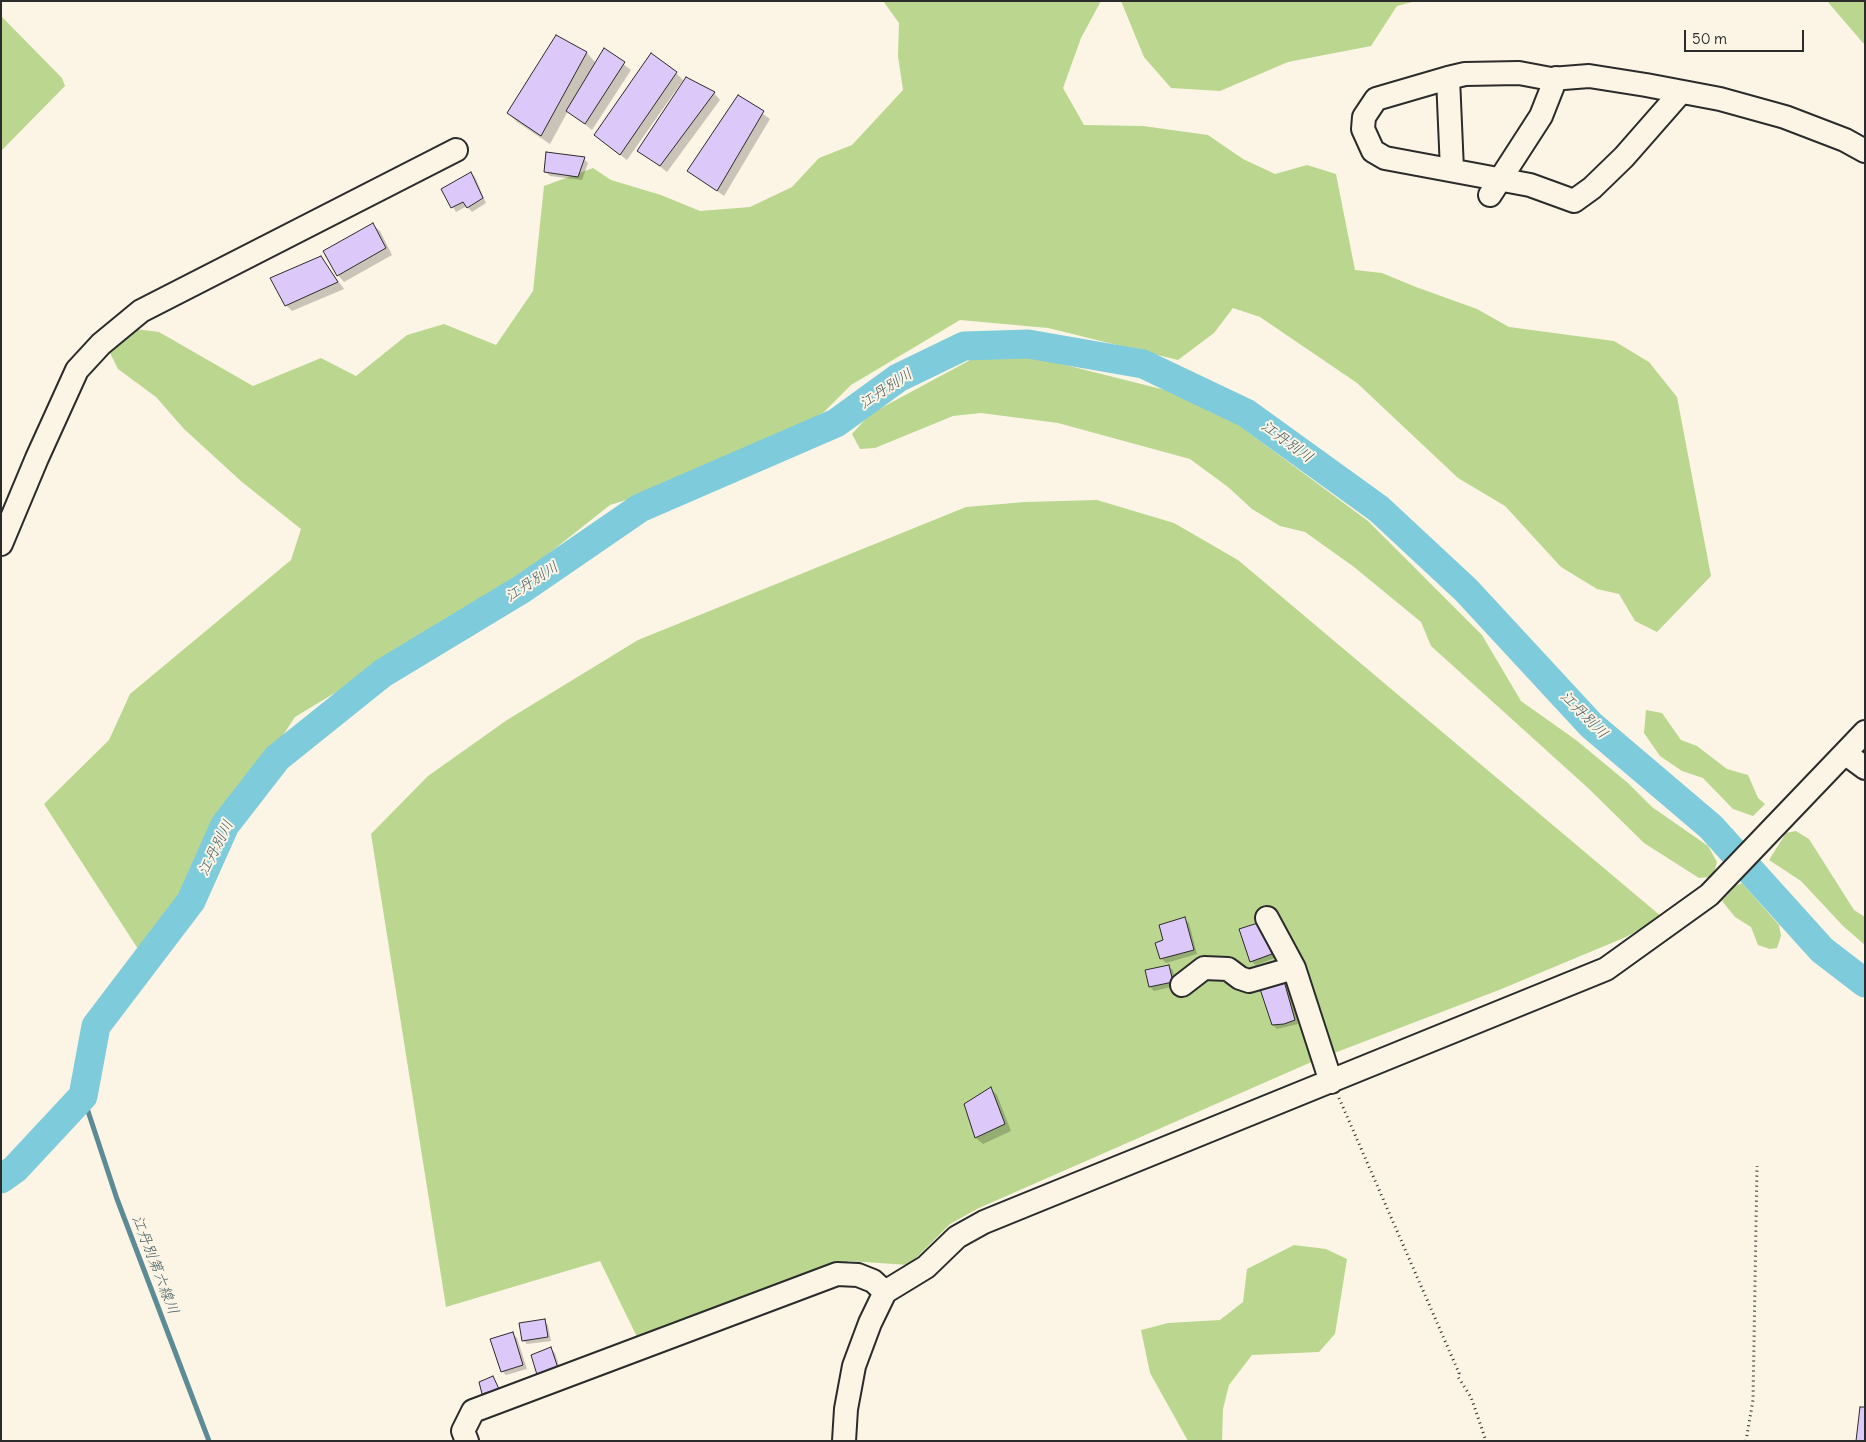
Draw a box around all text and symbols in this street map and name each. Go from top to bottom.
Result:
scale bar [1686,20,1806,52]
text: 50 m [1692,29,1727,48]
water label: 江丹別川 [856,365,916,413]
water label: 江丹別川 [1257,417,1317,467]
water label: 江丹別川 [502,558,562,606]
water label: 江丹別川 [1556,687,1612,743]
water label: 江丹別川 [194,817,238,879]
water label: 江丹別第六線川 [128,1213,182,1317]

